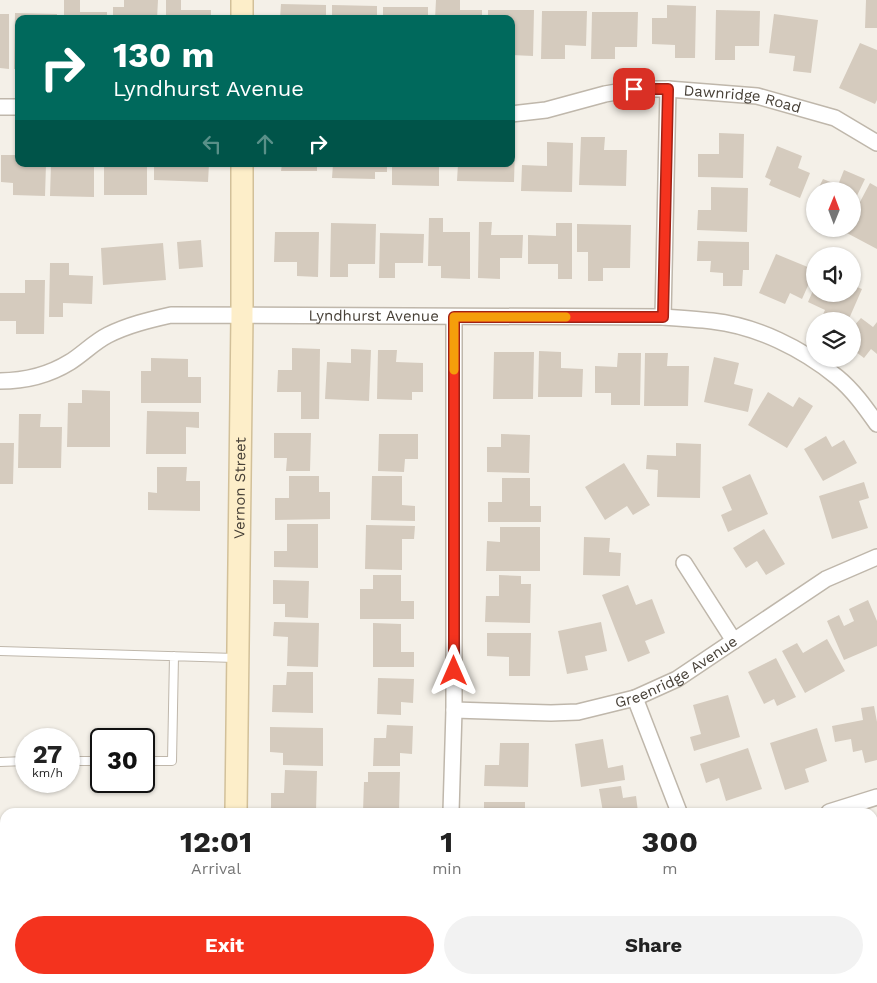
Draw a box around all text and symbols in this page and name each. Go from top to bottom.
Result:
text: 130 m [113,34,214,76]
icon: right [30,35,95,100]
pin [613,68,655,110]
icon: arrive [620,75,648,103]
text: Lyndhurst Avenue [113,76,304,101]
street label: Dawnridge Road [683,81,803,117]
icon: left [198,130,226,158]
icon: ahead [251,130,279,158]
icon: right [304,130,332,158]
north arrow [806,182,861,238]
map controls [806,182,861,367]
button: sound [806,247,861,302]
street label: Lyndhurst Avenue [309,307,439,325]
button: layers [806,312,861,367]
street label: Vernon Street [230,436,250,539]
street label: Greenridge Avenue [613,632,741,712]
position arrow [427,644,479,696]
speed limit sign: 30 [90,728,155,793]
text: 27 [33,740,62,769]
text: km/h [32,766,63,780]
text: 12:01 [180,824,252,859]
text: 1 [440,824,453,859]
text: 300 [642,824,698,859]
text: Arrival [191,859,241,878]
text: min [432,859,462,878]
text: m [662,859,677,878]
button: Exit [15,916,434,974]
button: Share [444,916,863,974]

